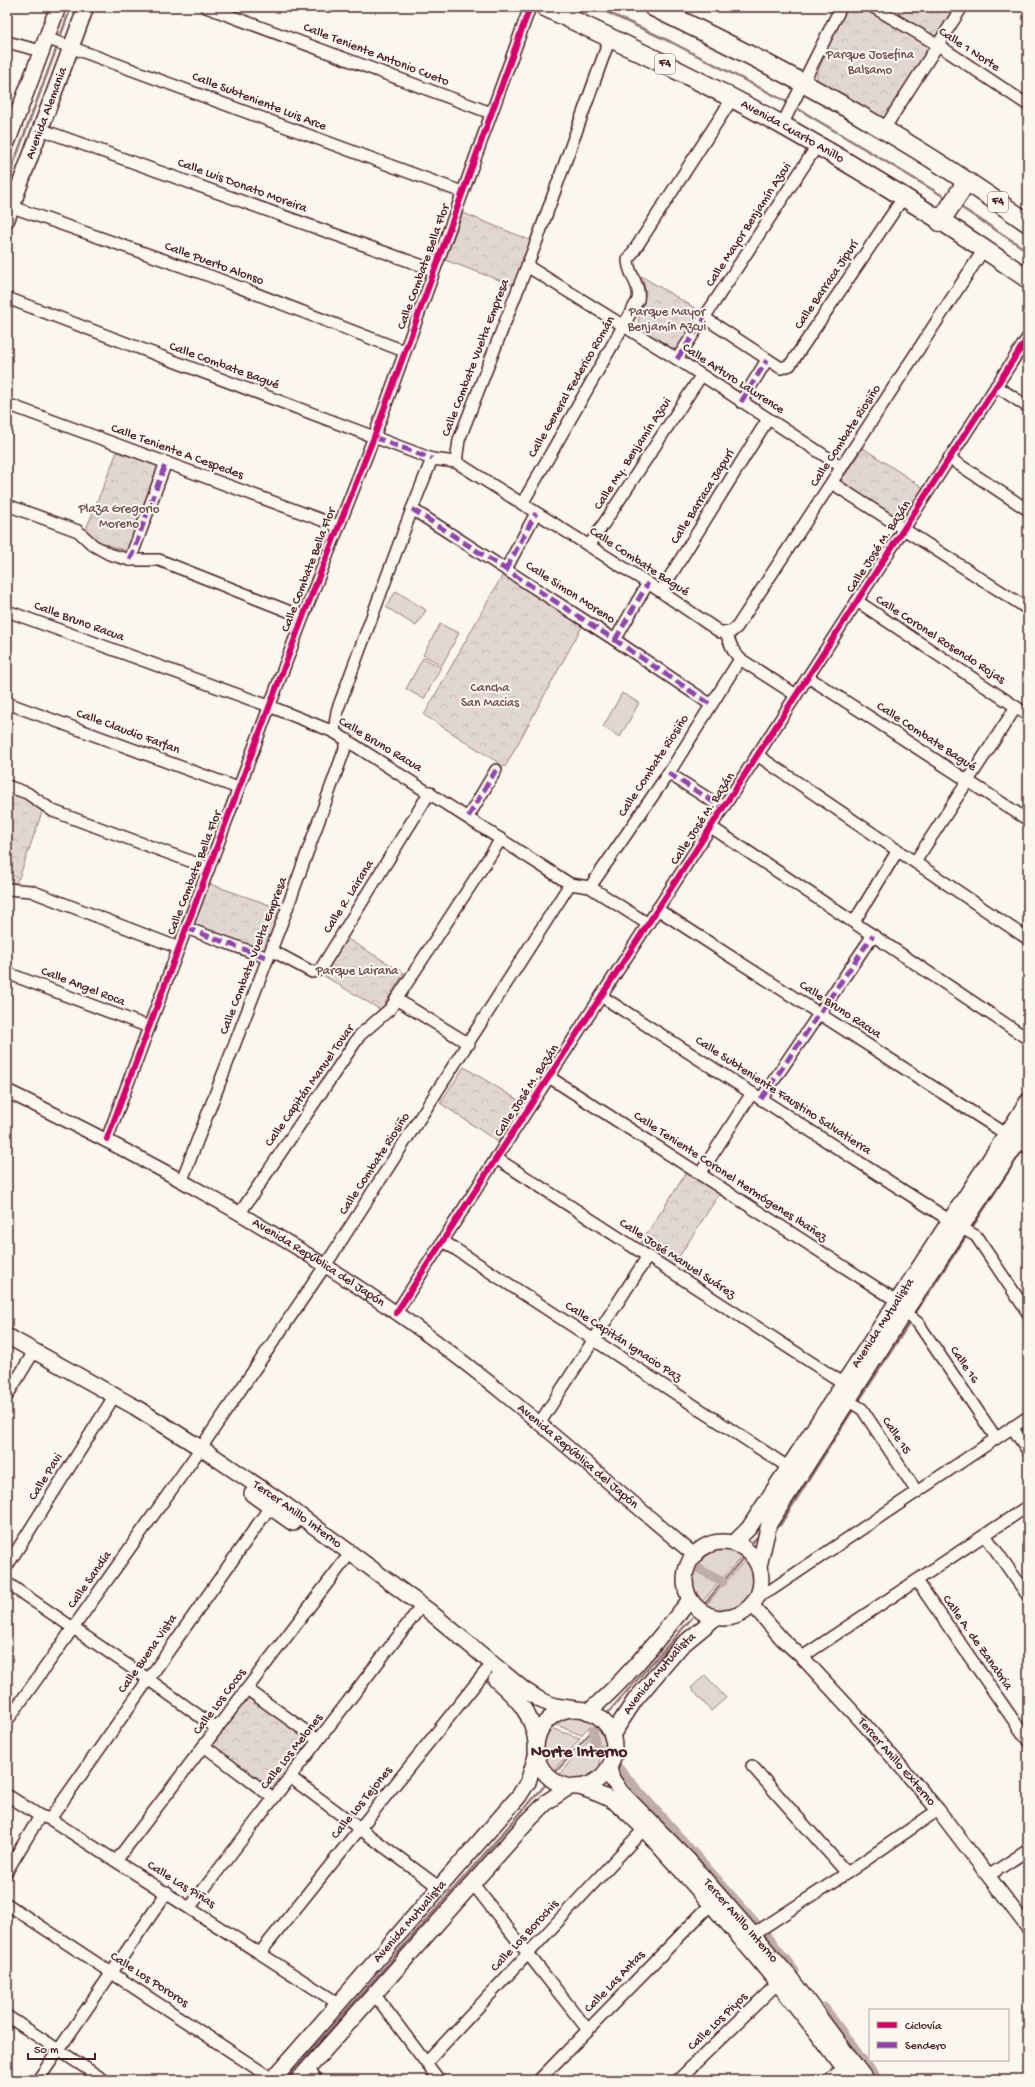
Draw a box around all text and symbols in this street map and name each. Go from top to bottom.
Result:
street label: Calle Teniente Antonio Cueto [301,20,451,90]
street label: Calle 1 Norte [936,25,1003,75]
park label: Parque Josefina Balsamo [825,48,915,78]
road number: F4 [655,54,675,74]
street label: Avenida Alemania [22,64,71,161]
street label: Calle Subteniente Luis Arce [190,69,329,135]
street label: Avenida Cuarto Anillo [738,96,847,167]
street label: Calle Luis Donato Moreira [175,156,310,217]
street label: Calle Mayor Benjamín Azcui [703,160,795,290]
road number: F4 [988,192,1008,212]
street label: Calle Combate Bella Flor [394,201,454,332]
street label: Calle Barraca Jipurí [792,237,863,332]
street label: Calle Puerto Alonso [162,239,266,289]
street label: Calle Combate Vuelta Empresa [439,276,513,439]
park label: Parque Mayor Benjamín Azcui [627,305,707,335]
street label: Calle General Federico Román [525,313,619,460]
street label: Calle Combate Bagué [167,339,281,393]
street label: Calle Arturo Lawrence [679,340,787,418]
street label: Calle Combate Riosiño [807,382,885,490]
street label: Calle My. Benjamín Azcui [591,395,675,513]
street label: Calle Teniente A Cespedes [109,421,246,483]
street label: Calle Barraca Japurí [668,446,739,547]
street label: Calle José M. Bazán [844,497,915,596]
park label: Plaza Gregorio Moreno [77,502,160,532]
street label: Calle Combate Bella Flor [278,504,340,634]
street label: Calle Combate Bagué [586,524,692,600]
street label: Calle Simon Moreno [522,558,618,628]
street label: Calle Coronel Rosendo Rojas [872,592,1009,688]
street label: Calle Bruno Racua [32,599,127,646]
park label: Cancha San Macias [461,681,520,711]
street label: Calle Combate Bagué [873,699,979,775]
street label: Calle Claudio Farfan [74,706,183,758]
street label: Calle Combate Riosiño [615,712,693,820]
street label: Calle Bruno Racua [335,714,425,776]
street label: Calle José M. Bazán [668,769,739,868]
street label: Calle Combate Bella Flor [164,807,226,937]
street label: Calle R. Lairana [320,857,378,936]
street label: Calle Combate Vuelta Empresa [217,874,291,1037]
street label: Calle Angel Roca [39,964,128,1010]
park label: Parque Lairana [315,964,399,979]
street label: Calle Bruno Racua [796,978,885,1043]
street label: Calle Capitán Manuel Tovar [262,1021,359,1150]
street label: Calle Subteniente Faustino Salvatierra [692,1033,875,1159]
street label: Calle José M. Bazán [492,1041,563,1140]
street label: Calle Teniente Coronel Hermógenes Ibañez [630,1109,831,1246]
street label: Calle Combate Riosiño [336,1110,414,1218]
street label: Avenida República del Japón [250,1215,388,1311]
street label: Calle José Manuel Suárez [616,1216,739,1303]
street label: Avenida Mutualista [848,1275,918,1371]
street label: Calle Capitán Ignacio Paz [562,1299,685,1386]
street label: Calle 16 [946,1344,982,1387]
street label: Avenida República del Japón [514,1401,642,1512]
street label: Calle 15 [878,1414,914,1458]
street label: Calle Pavi [26,1451,66,1503]
street label: Tercer Anillo Interno [249,1477,345,1552]
street label: Calle Sandía [65,1548,116,1612]
street label: Calle A. de Zanabria [939,1593,1016,1694]
street label: Calle Buena Vista [115,1611,181,1696]
street label: Avenida Mutualista [620,1629,700,1717]
street label: Calle Los Cocos [190,1665,250,1738]
street label: Calle Los Melones [258,1710,327,1793]
street label: Tercer Anillo Externo [854,1714,939,1809]
district label: Norte Interno [531,1743,627,1763]
street label: Calle Los Tejones [328,1763,397,1842]
street label: Calle Las Piñas [144,1858,219,1913]
street label: Tercer Anillo Interno [699,1875,781,1966]
street label: Avenida Mutualista [370,1877,450,1966]
street label: Calle Los Borochis [488,1896,563,1975]
street label: Calle Las Antas [582,1947,649,2016]
street label: Calle Los Pororos [107,1949,192,2012]
street label: Calle Los Piyos [685,1989,752,2054]
legend [869,2009,1009,2061]
text: Ciclovía [905,2020,942,2034]
scale bar [28,2035,95,2061]
text: Sendero [905,2040,946,2054]
text: 50 m [34,2044,59,2058]

